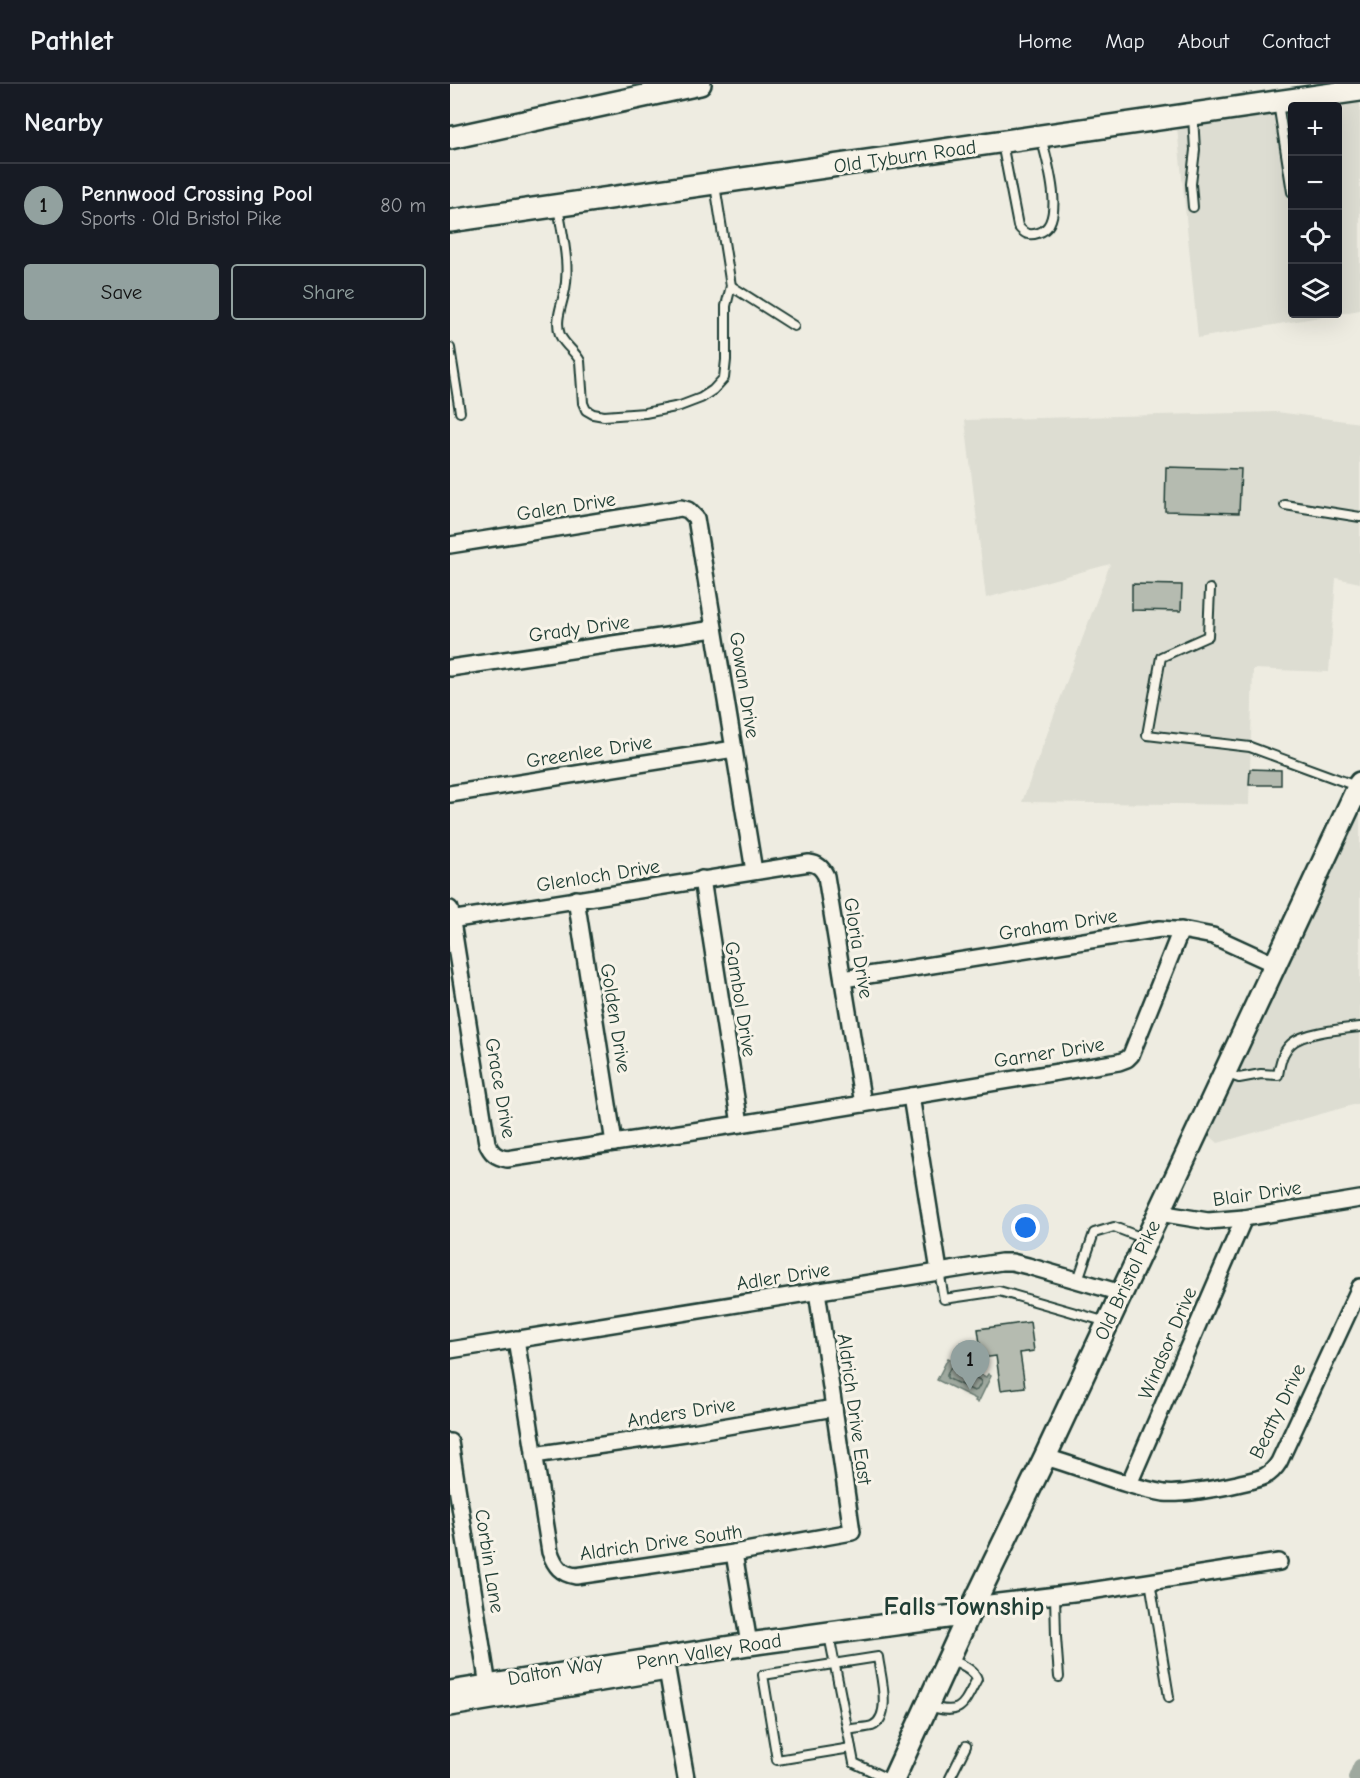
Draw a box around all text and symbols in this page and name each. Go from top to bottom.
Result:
text: Pathlet [30,25,113,57]
text: Home [1018,29,1072,53]
text: Map [1105,29,1145,53]
text: About [1178,29,1229,53]
text: Contact [1262,29,1330,53]
map controls [1288,102,1342,318]
button: + [1288,102,1342,156]
text: Nearby [24,108,103,138]
street label: Old Tyburn Road [832,135,978,178]
button: − [1288,156,1342,210]
text: Pennwood Crossing Pool [81,181,313,207]
text: 1 [40,194,47,217]
text: 80 m [380,194,426,217]
text: Sports · Old Bristol Pike [81,207,282,230]
button: locate [1288,210,1342,264]
button: Save [24,264,219,320]
button: Share [231,264,426,320]
button: layers [1288,264,1342,318]
street label: Galen Drive [515,487,617,526]
street label: Grady Drive [527,610,631,647]
street label: Gowan Drive [725,630,764,740]
street label: Greenlee Drive [524,730,654,773]
street label: Glenloch Drive [535,854,662,897]
street label: Gloria Drive [839,896,878,1000]
street label: Graham Drive [997,904,1119,945]
street label: Gambol Drive [720,940,761,1058]
street label: Golden Drive [595,962,636,1075]
street label: Garner Drive [992,1032,1106,1073]
street label: Grace Drive [480,1036,521,1140]
street label: Blair Drive [1211,1176,1303,1211]
your location [1011,1213,1040,1242]
street label: Old Bristol Pike [1090,1217,1165,1344]
street label: Adler Drive [735,1258,831,1295]
street label: Windsor Drive [1133,1283,1201,1403]
street label: Aldrich Drive East [833,1332,877,1487]
pin: 1 [950,1340,990,1390]
street label: Beatty Drive [1245,1360,1310,1462]
street label: Anders Drive [625,1393,737,1432]
street label: Corbin Lane [470,1508,509,1615]
street label: Aldrich Drive South [578,1520,744,1565]
district label: Falls Township [884,1592,1044,1622]
street label: Penn Valley Road [635,1629,783,1674]
street label: Dalton Way [506,1651,604,1690]

